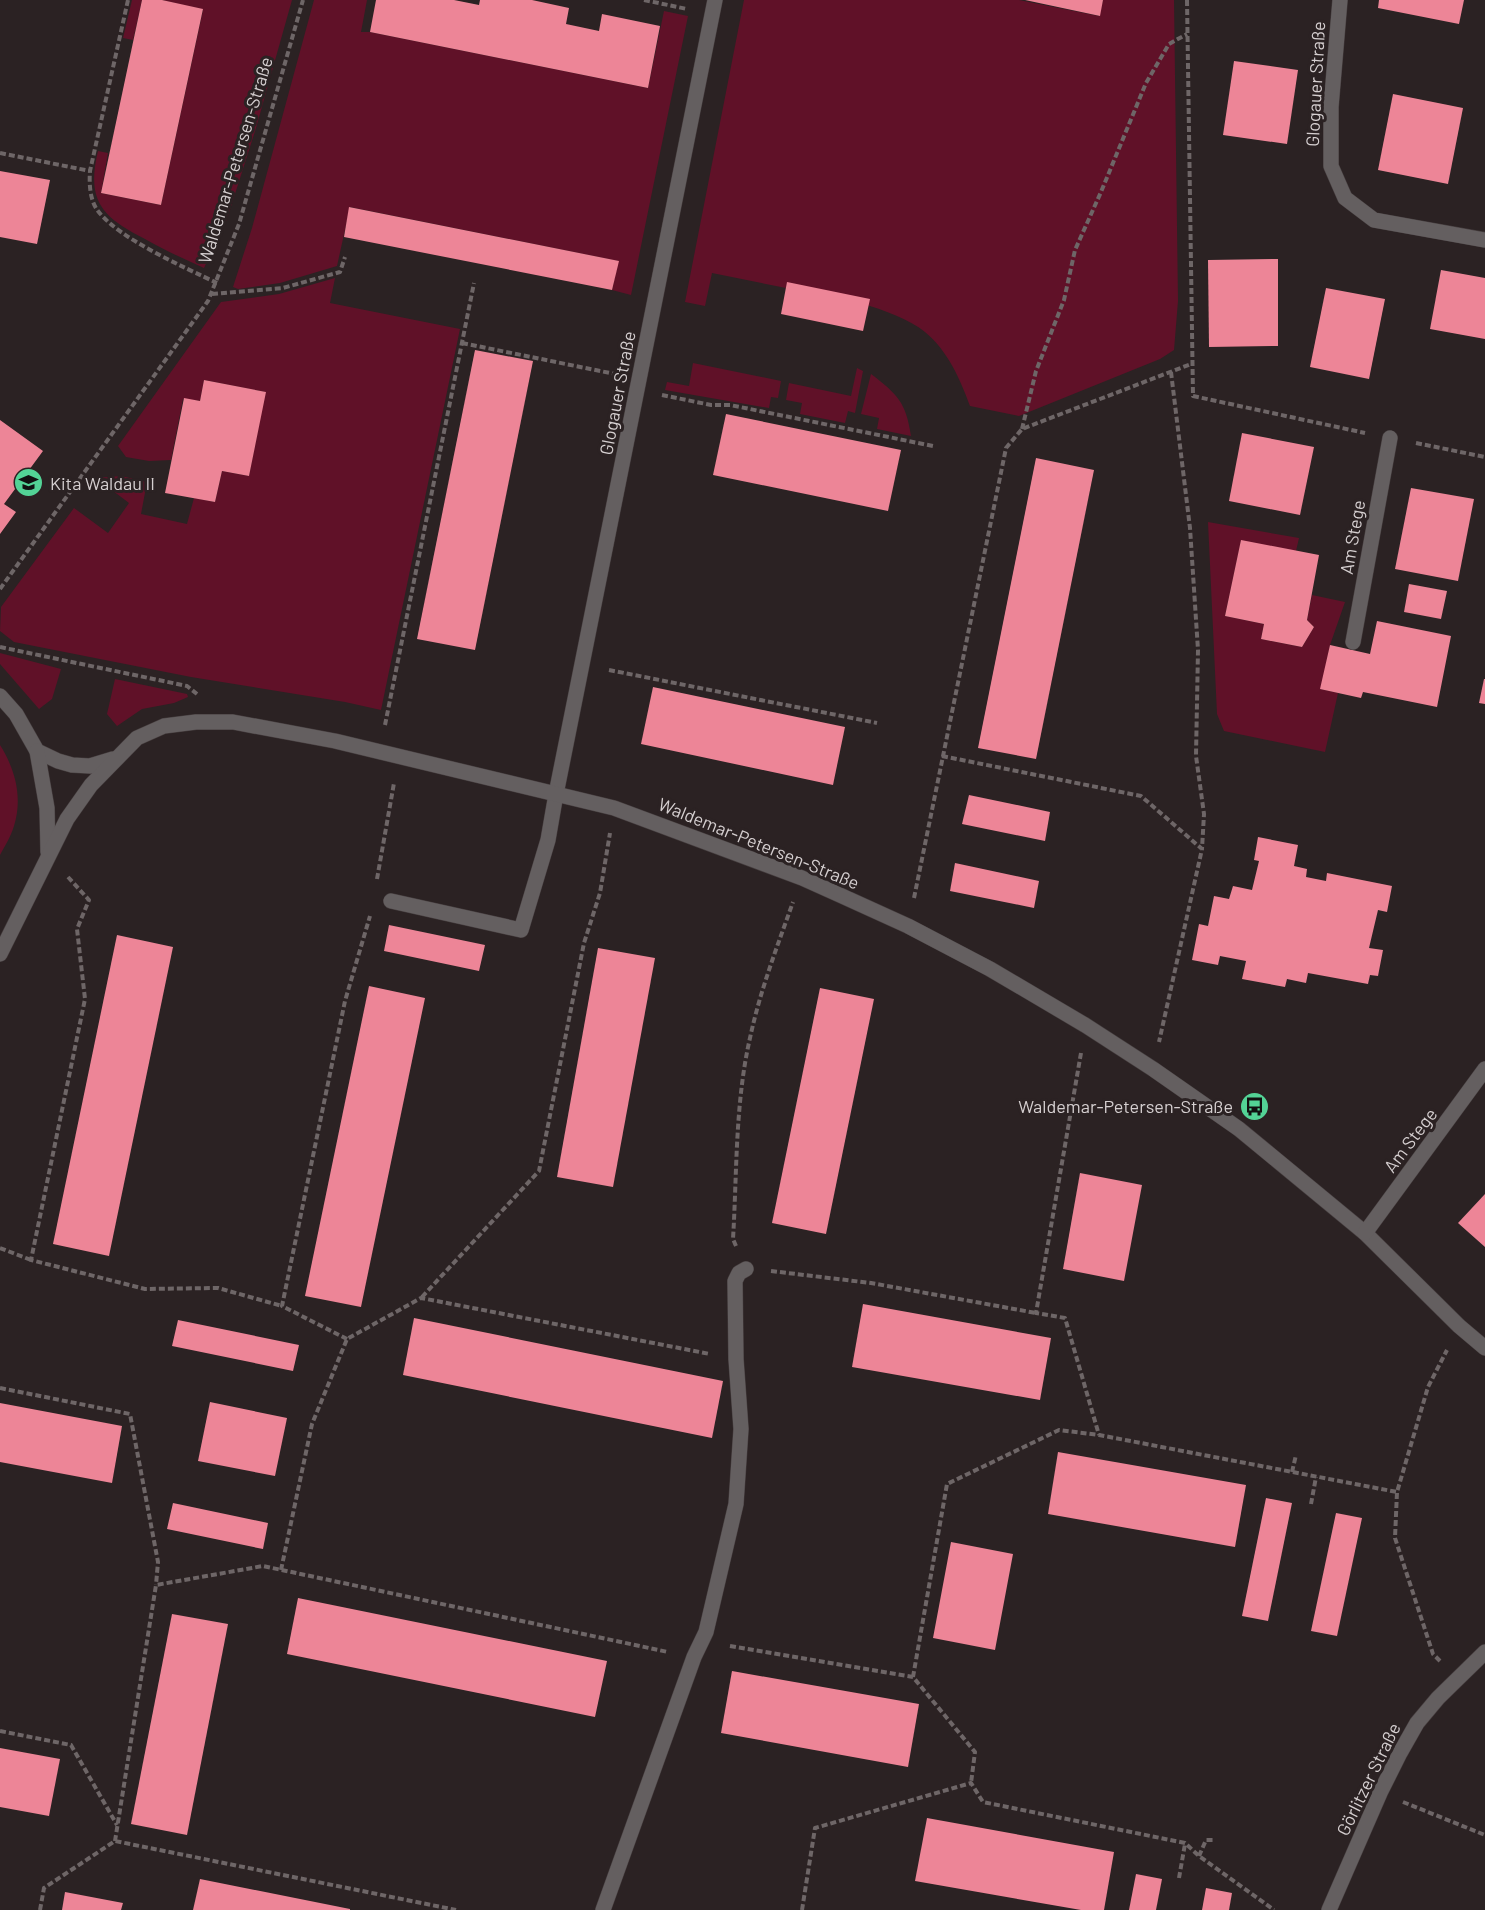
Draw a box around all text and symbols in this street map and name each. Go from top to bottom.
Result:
street label: Glogauer Straße [1301,21,1329,147]
street label: Waldemar-Petersen-Straße [193,54,277,266]
street label: Glogauer Straße [594,329,640,457]
school or university icon: Kita Waldau II [13,467,45,499]
place label: Kita Waldau II [50,472,155,494]
street label: Am Stege [1335,498,1369,576]
street label: Waldemar-Petersen-Straße [655,793,863,893]
bus stop icon: Waldemar-Petersen-Straße [1238,1090,1270,1122]
place label: Waldemar-Petersen-Straße [1018,1095,1233,1117]
street label: Am Stege [1379,1103,1441,1177]
street label: Görlitzer Straße [1331,1719,1405,1839]

